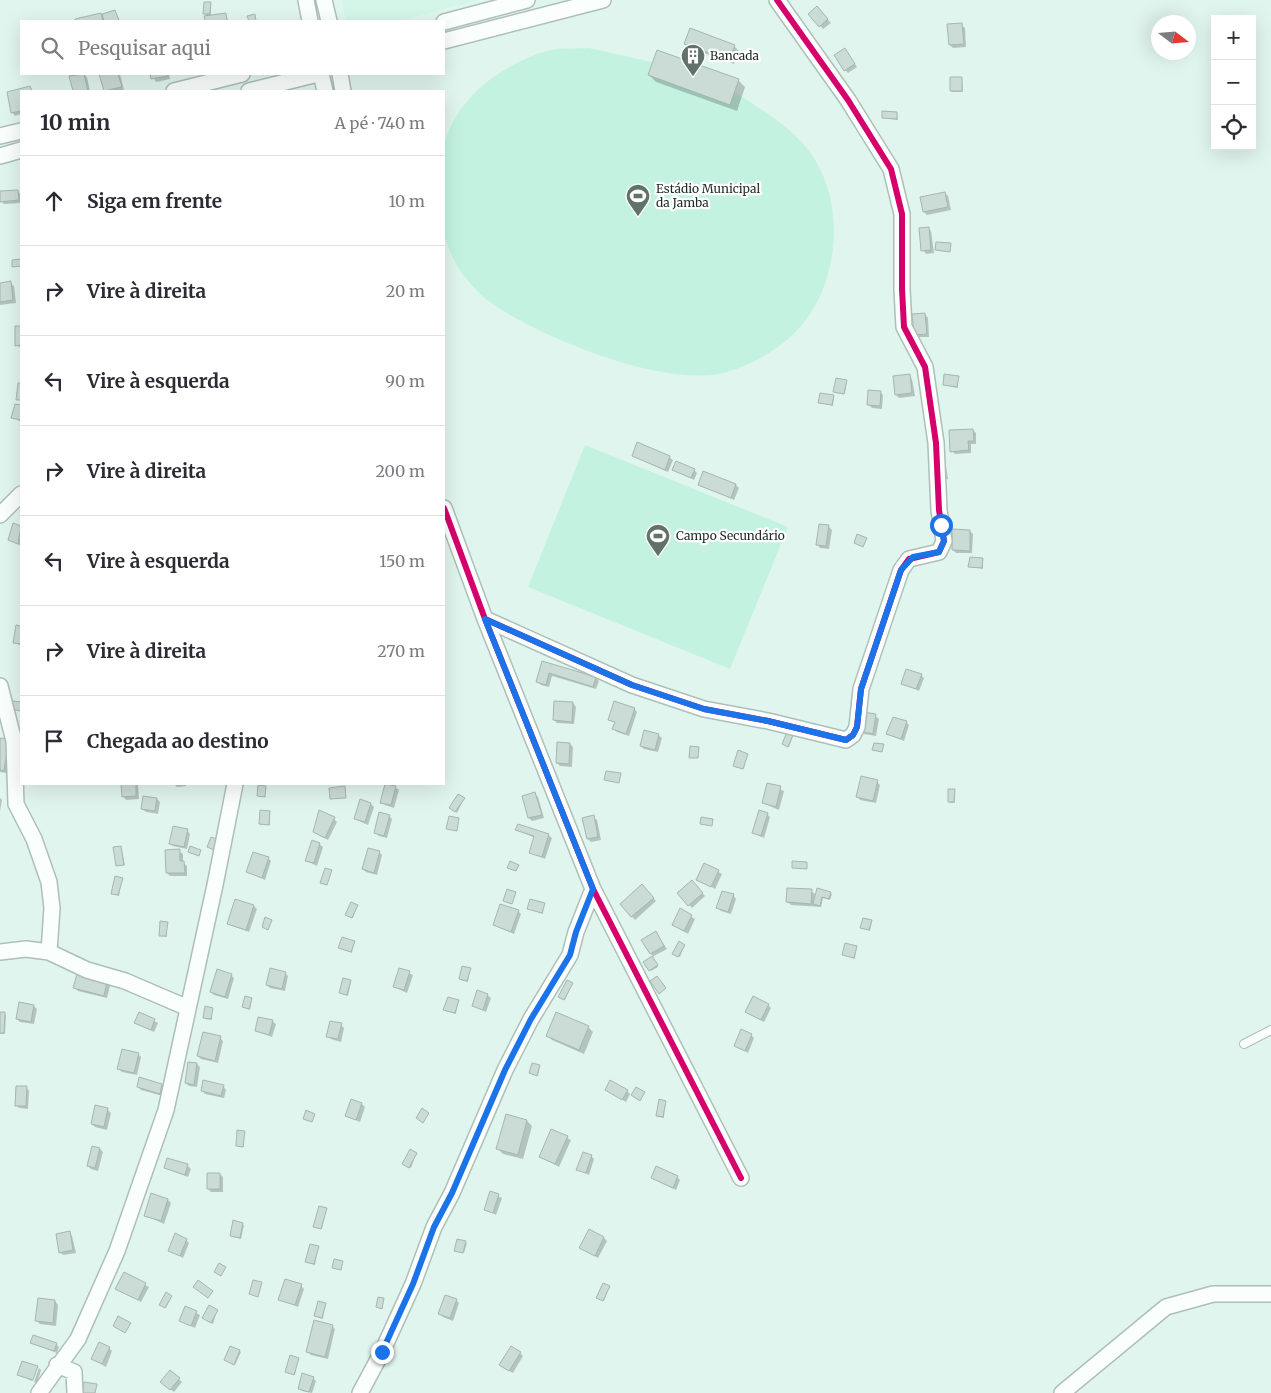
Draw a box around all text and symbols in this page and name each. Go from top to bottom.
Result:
north arrow [1151,15,1196,60]
map controls [1211,15,1256,150]
button: + [1211,15,1256,60]
search box [20,20,445,75]
icon: search [38,34,66,62]
text: Pesquisar aqui [78,36,211,60]
building icon: Bancada [680,43,706,77]
place label: Bancada [710,48,760,63]
button: − [1211,60,1256,105]
button: locate [1211,105,1256,150]
text: 10 min [40,109,110,136]
text: A pé · 740 m [335,113,425,133]
place label: Estádio Municipal da Jamba [656,181,760,210]
sports icon: Estádio Municipal da Jamba [625,183,651,217]
icon: ahead [40,187,68,215]
text: Siga em frente [87,189,222,213]
text: 10 m [388,191,425,211]
icon: right [40,277,68,305]
text: Vire à direita [87,279,206,303]
text: 20 m [386,281,425,301]
icon: left [40,367,68,395]
text: Vire à esquerda [87,369,230,393]
text: 90 m [385,371,425,391]
icon: right [40,457,68,485]
text: Vire à direita [87,459,206,483]
text: 200 m [375,461,425,481]
route start [930,514,953,537]
sports icon: Campo Secundário [645,523,671,557]
place label: Campo Secundário [676,528,785,543]
icon: left [40,547,68,575]
text: Vire à esquerda [87,549,230,573]
text: 150 m [379,551,425,571]
icon: right [40,637,68,665]
text: Vire à direita [87,639,206,663]
text: 270 m [377,641,425,661]
icon: arrive [40,727,68,755]
text: Chegada ao destino [87,729,269,753]
route end [371,1341,394,1364]

